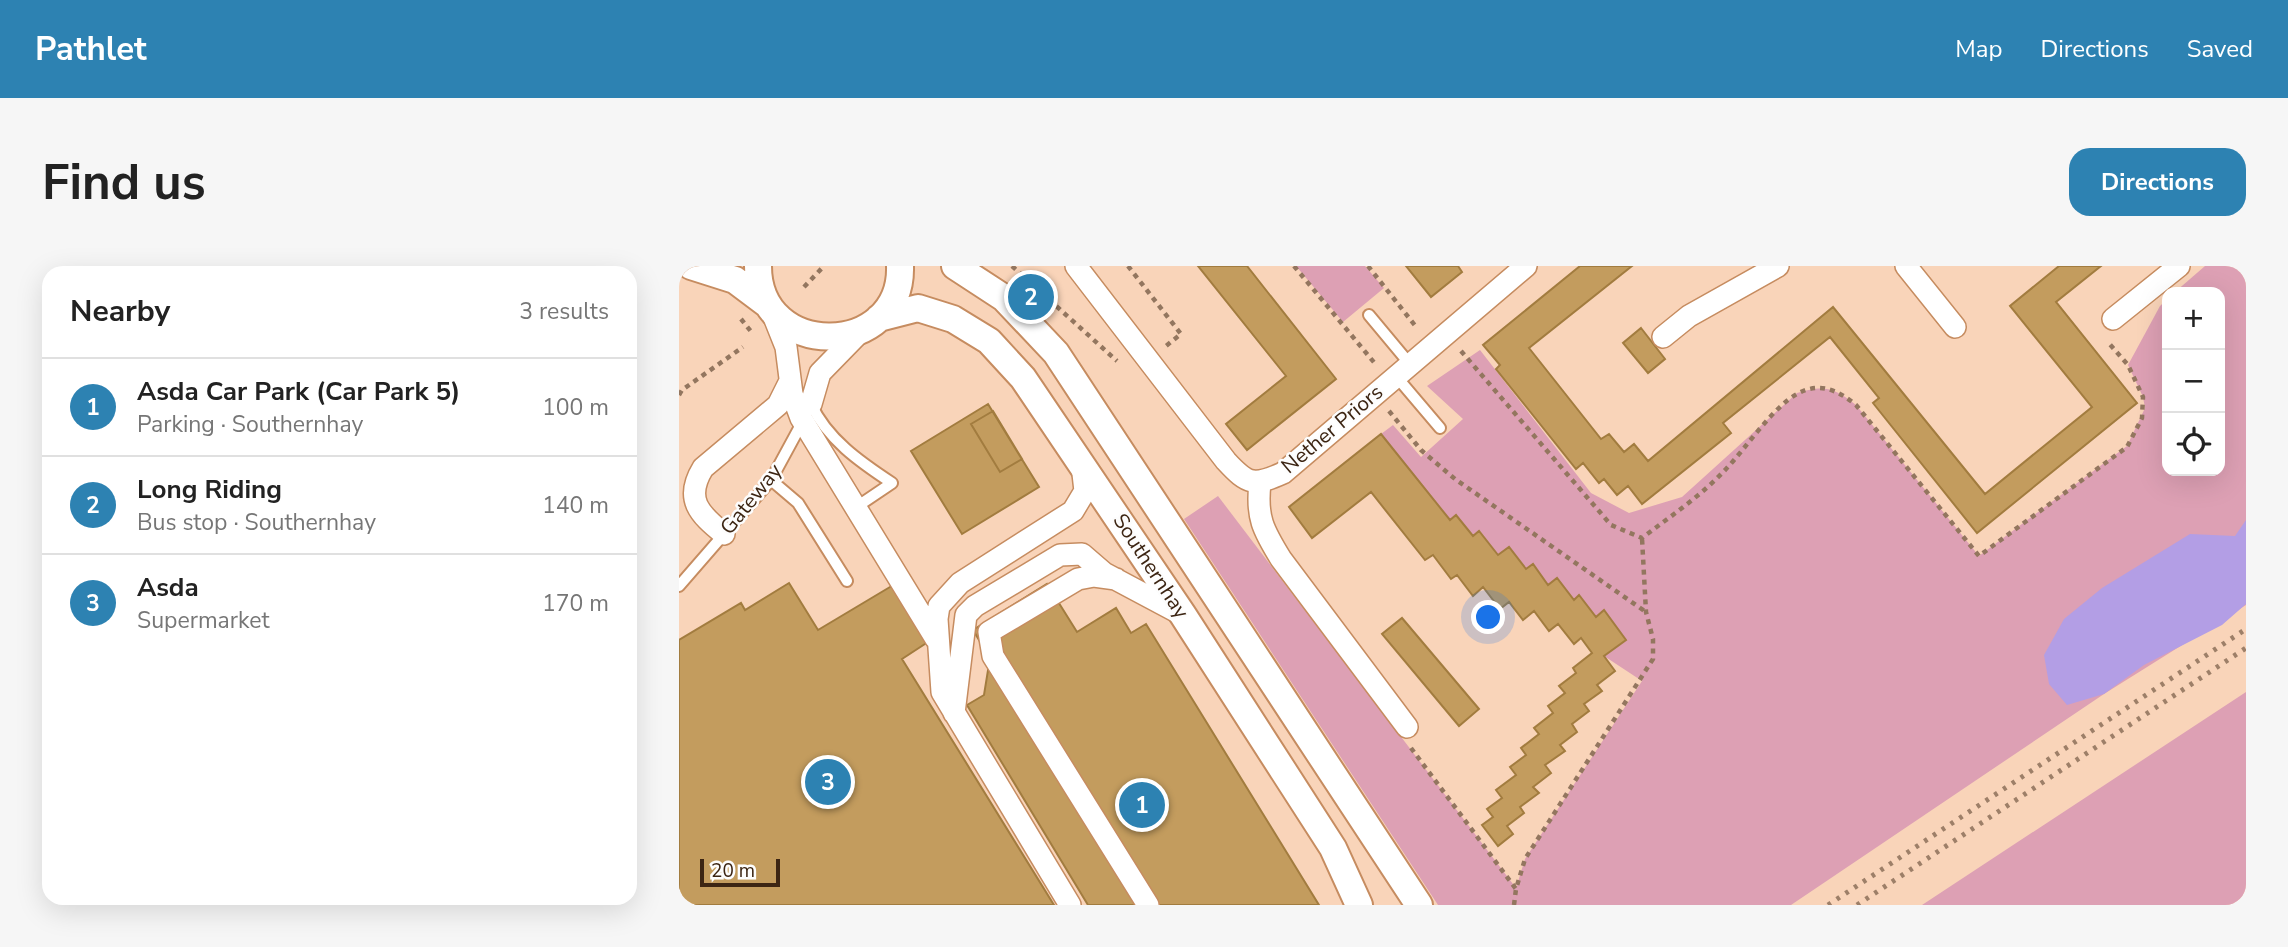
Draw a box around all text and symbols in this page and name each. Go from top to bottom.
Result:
text: Pathlet [35,27,147,72]
text: Map [1955,33,2002,65]
text: Directions [2040,33,2149,65]
text: Saved [2187,33,2253,65]
button: Directions [2069,148,2246,216]
text: Find us [42,149,206,216]
pin: 2 [1008,271,1054,323]
map controls [2162,287,2225,476]
button: + [2162,287,2225,350]
text: Nearby [70,291,170,332]
text: 3 results [519,296,609,327]
button: − [2162,350,2225,413]
text: Asda Car Park (Car Park 5) [137,374,460,409]
street label: Nether Priors [1275,378,1389,480]
text: 1 [86,392,100,423]
text: 100 m [542,392,609,423]
text: Parking · Southernhay [137,409,363,440]
button: locate [2162,413,2225,476]
street label: Gateway [714,457,788,540]
text: Long Riding [137,472,282,507]
text: 2 [86,490,100,521]
text: 140 m [542,490,609,521]
text: Bus stop · Southernhay [137,507,376,538]
street label: Southernhay [1107,508,1196,624]
text: Asda [137,570,199,605]
text: 3 [86,588,100,619]
text: 170 m [542,588,609,619]
your location [1471,600,1505,634]
text: Supermarket [137,605,270,636]
pin: 3 [805,756,851,808]
pin: 1 [1119,779,1165,831]
scale bar [700,856,781,888]
text: 20 m [711,858,755,884]

